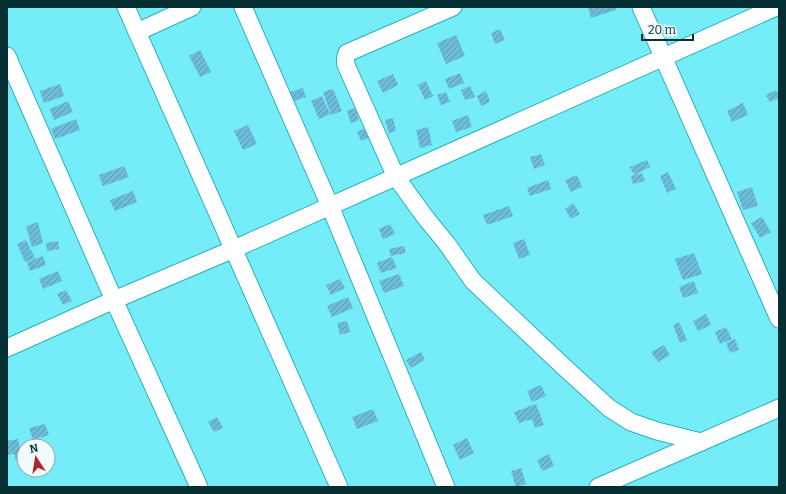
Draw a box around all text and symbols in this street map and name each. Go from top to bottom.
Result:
scale bar [642,16,693,42]
text: 20 m [648,23,677,37]
north arrow [16,438,56,478]
text: N [29,441,40,456]

